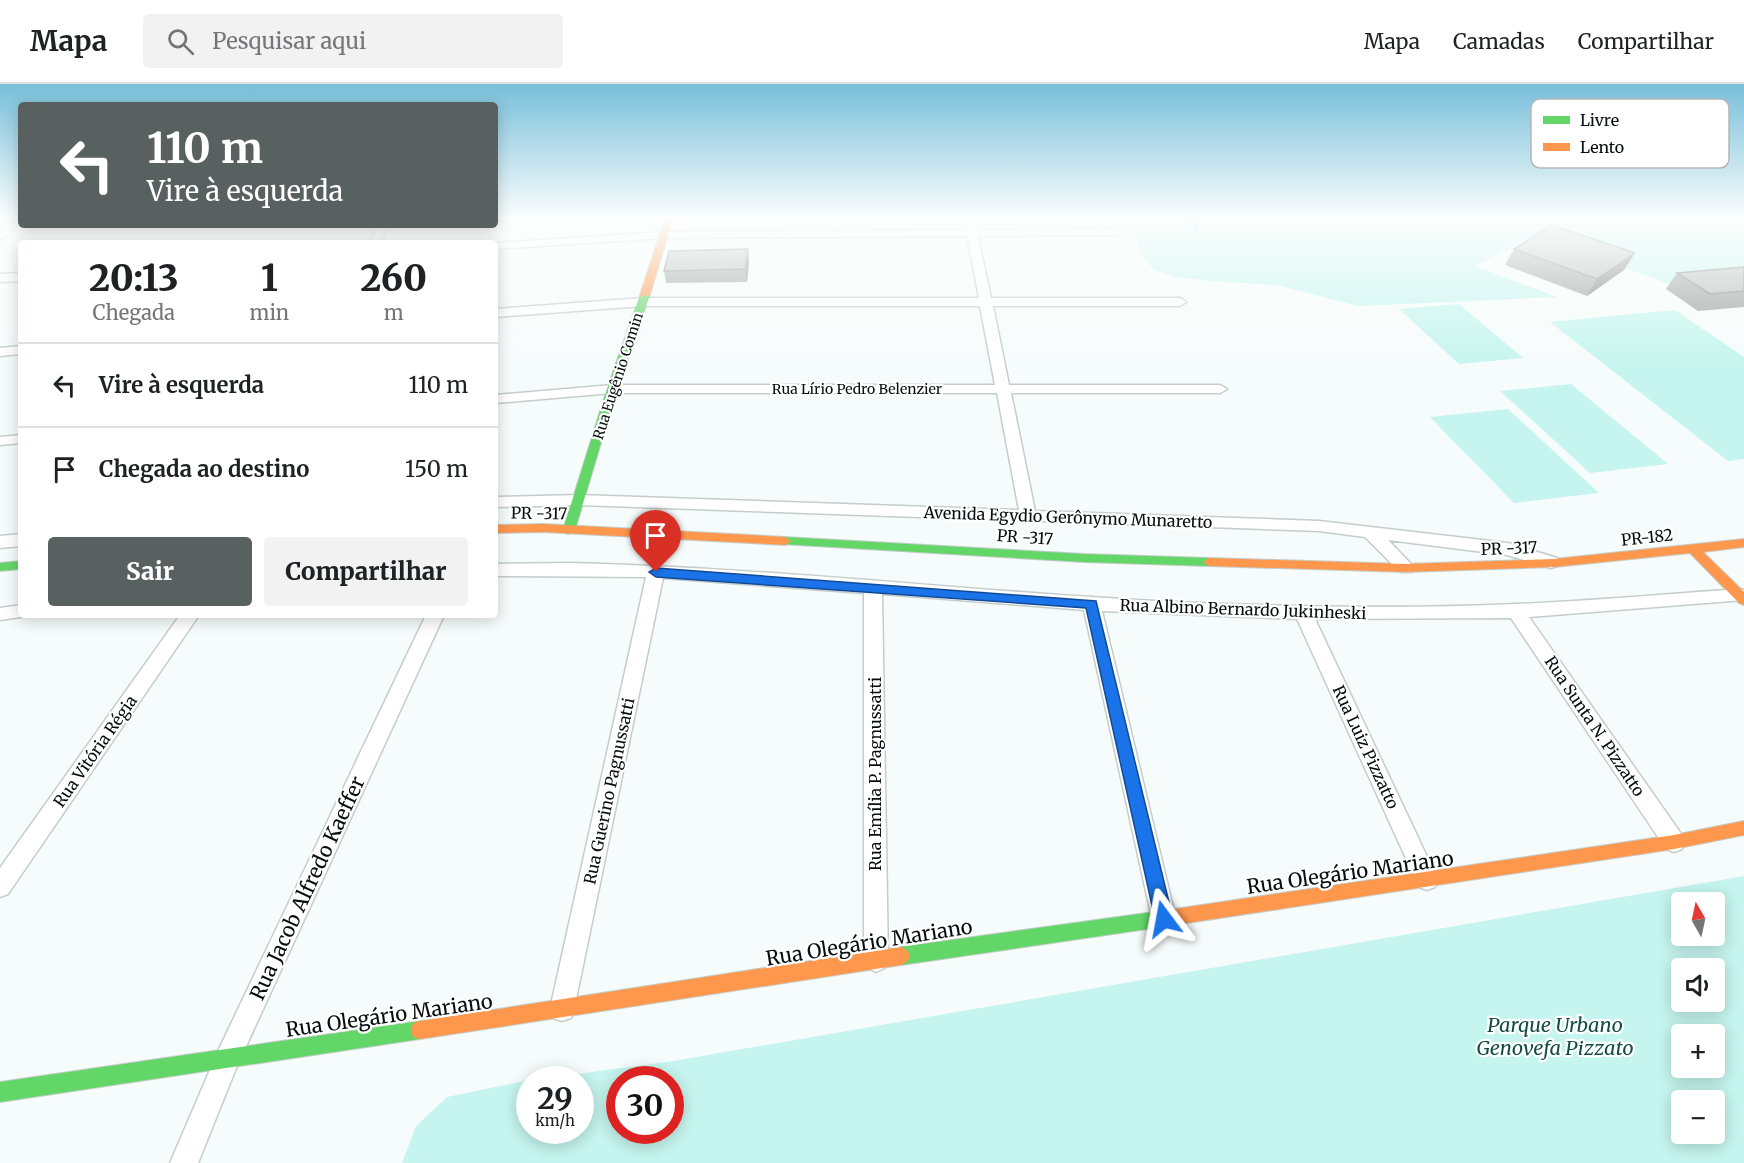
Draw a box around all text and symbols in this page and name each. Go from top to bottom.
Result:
search box [143,14,563,68]
text: Mapa [30,23,107,59]
icon: search [164,25,197,58]
text: Pesquisar aqui [212,27,366,55]
text: Mapa [1364,28,1420,55]
text: Camadas [1453,28,1545,55]
text: Compartilhar [1578,28,1714,55]
legend [1531,99,1729,168]
text: Livre [1580,110,1619,130]
text: 110 m [147,122,263,174]
icon: left [48,126,126,204]
text: Lento [1580,137,1624,157]
text: Vire à esquerda [147,174,343,208]
text: 20:13 [89,256,179,301]
text: 1 [261,256,278,301]
text: 260 [360,256,427,301]
text: Chegada [92,300,175,325]
text: min [250,300,289,325]
text: m [384,300,404,325]
street label: Rua Eugênio Comin [589,310,647,442]
icon: left [48,369,81,402]
text: Vire à esquerda [99,371,264,399]
text: 110 m [409,371,468,399]
street label: Rua Lírio Pedro Belenzier [772,380,942,398]
icon: arrive [48,453,81,486]
text: Chegada ao destino [99,455,309,483]
text: 150 m [405,455,468,483]
street label: Avenida Egydio Gerônymo Munaretto [922,502,1213,532]
street label: PR -317 [511,503,567,523]
pin [630,510,681,572]
icon: arrive [639,519,672,552]
street label: PR-182 [1620,524,1674,550]
street label: PR -317 [996,525,1054,549]
button: Sair [48,537,252,606]
button: Compartilhar [264,537,468,606]
street label: PR -317 [1480,537,1538,559]
street label: Rua Albino Bernardo Jukinheski [1119,595,1367,623]
street label: Rua Sunta N. Pizzatto [1541,652,1649,800]
street label: Rua Emília P. Pagnussatti [865,677,885,871]
street label: Rua Luiz Pizzatto [1329,682,1403,812]
street label: Rua Vitória Régia [49,691,141,811]
street label: Rua Guerino Pagnussatti [579,696,639,886]
street label: Rua Jacob Alfredo Kaeffer [244,772,370,1004]
street label: Rua Olegário Mariano [1245,845,1455,899]
position arrow [1132,887,1196,951]
north arrow [1671,892,1725,946]
map controls [1671,892,1725,1144]
street label: Rua Olegário Mariano [764,913,974,971]
button: sound [1671,958,1725,1012]
street label: Rua Olegário Mariano [284,988,494,1042]
park label: Parque Urbano Genovefa Pizzato [1476,1012,1634,1060]
button: + [1671,1024,1725,1078]
speed limit sign: 30 [606,1066,684,1144]
text: 29 [537,1079,573,1117]
button: − [1671,1090,1725,1144]
text: km/h [535,1111,575,1130]

